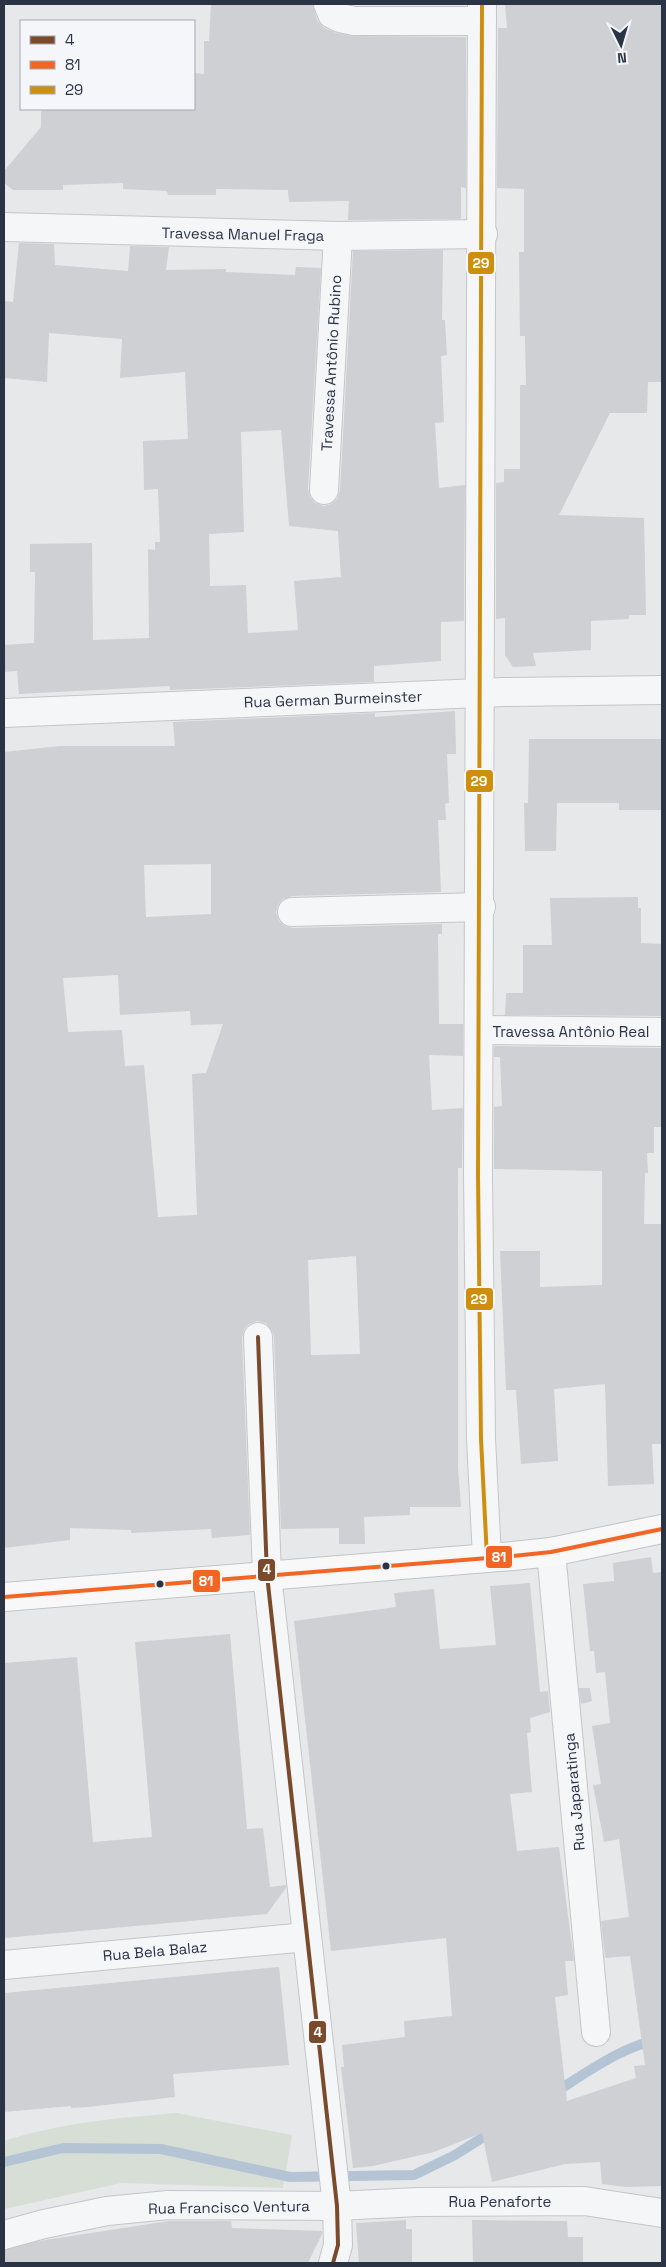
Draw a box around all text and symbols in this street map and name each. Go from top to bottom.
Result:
legend [20,20,195,110]
north arrow [596,20,646,70]
text: 4 [65,30,74,49]
text: N [617,49,628,67]
text: 81 [65,55,81,74]
text: 29 [65,80,83,99]
street label: Travessa Manuel Fraga [162,223,325,245]
line badge: 29 [467,251,495,275]
text: 29 [473,254,489,272]
street label: Travessa Antônio Rubino [317,274,345,452]
street label: Rua German Burmeinster [244,686,423,712]
line badge: 29 [465,769,494,793]
text: 29 [471,772,487,790]
street label: Travessa Antônio Real [493,1022,649,1041]
line badge: 29 [465,1287,494,1311]
text: 29 [471,1290,487,1308]
line badge: 81 [485,1545,513,1569]
text: 81 [492,1548,506,1566]
line badge: 4 [257,1558,276,1582]
text: 4 [263,1560,272,1578]
unlabelled marker [381,1561,391,1571]
line badge: 81 [192,1569,221,1593]
text: 81 [199,1572,213,1590]
unlabelled marker [155,1579,165,1589]
street label: Rua Japaratinga [559,1732,589,1852]
street label: Rua Bela Balaz [102,1937,208,1965]
line badge: 4 [308,2020,327,2044]
text: 4 [314,2023,323,2041]
street label: Rua Penaforte [449,2192,552,2211]
street label: Rua Francisco Ventura [148,2196,310,2218]

